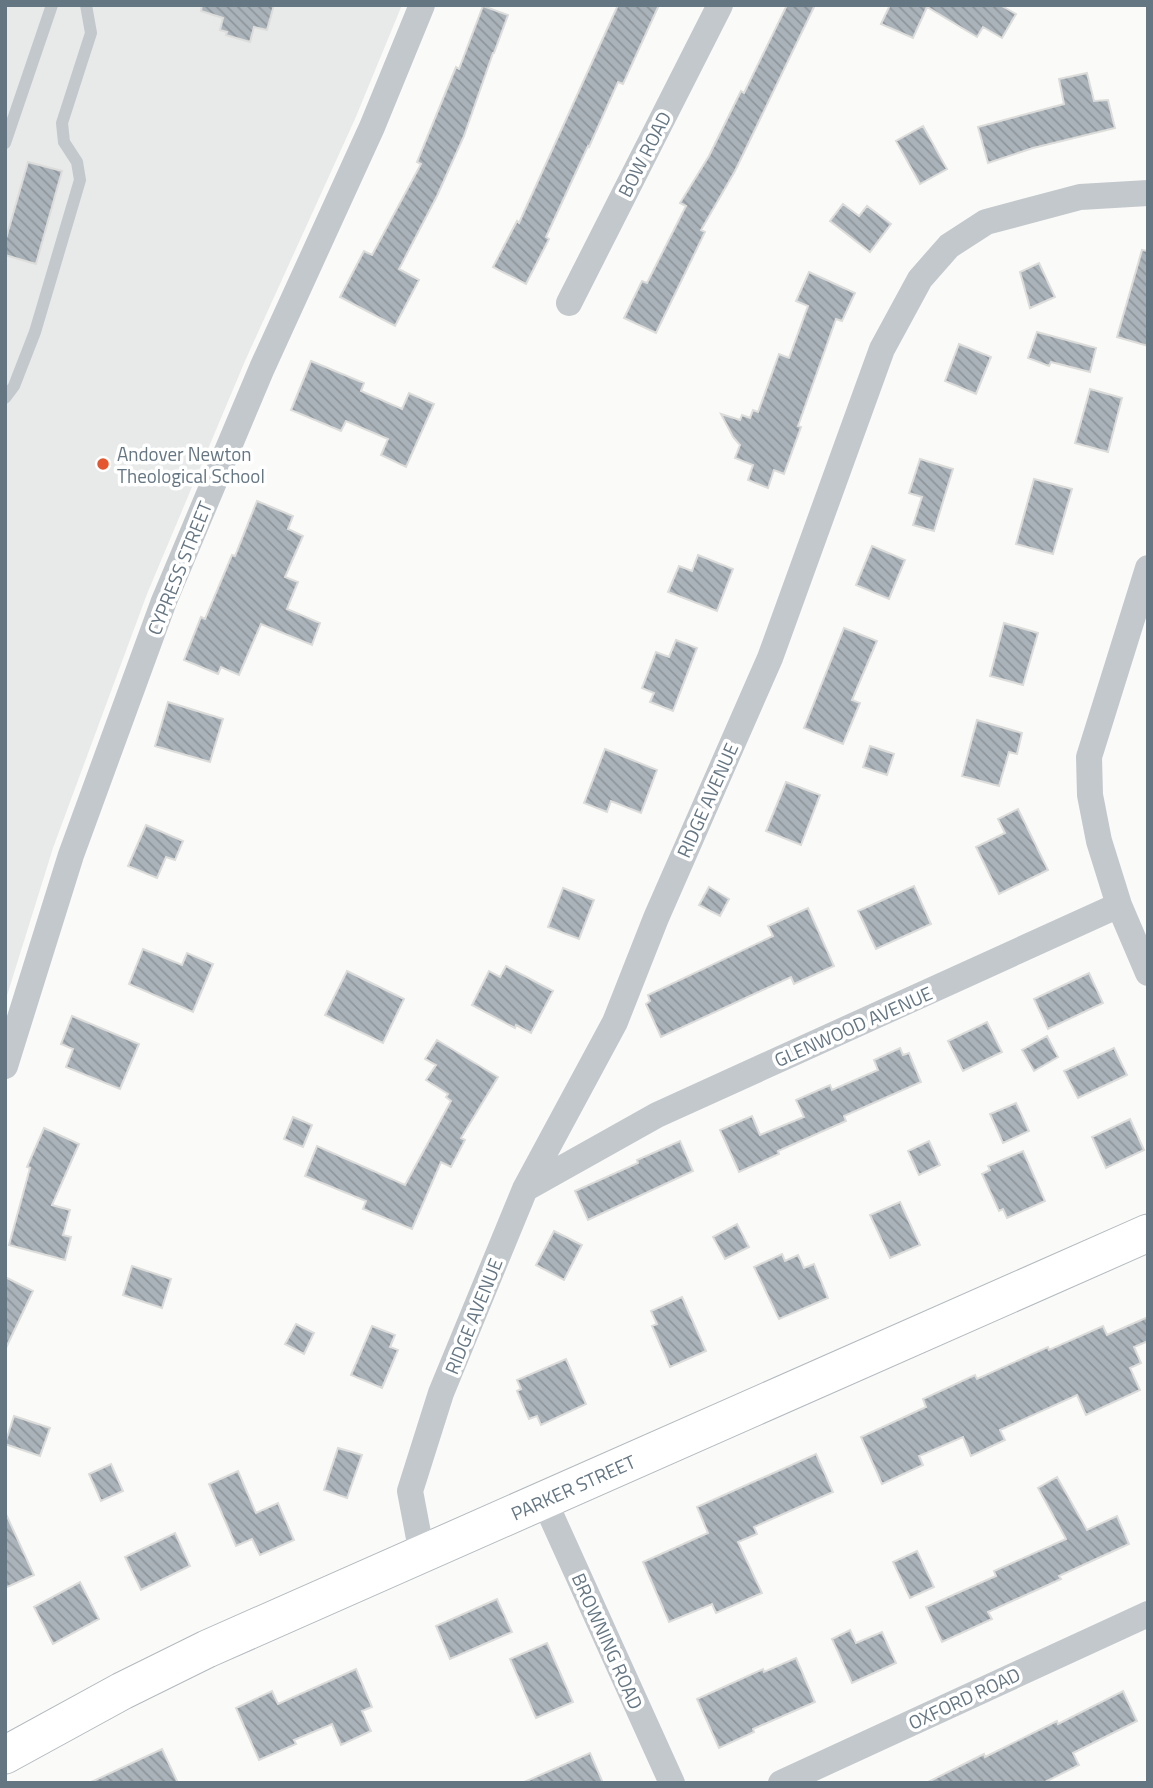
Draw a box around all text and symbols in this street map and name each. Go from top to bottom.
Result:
street label: BOW ROAD [610,106,678,202]
place label: Andover Newton Theological School [117,439,265,490]
marker: Andover Newton Theological School [95,456,111,472]
street label: CYPRESS STREET [139,497,219,639]
street label: RIDGE AVENUE [669,738,745,862]
street label: GLENWOOD AVENUE [769,978,937,1074]
street label: RIDGE AVENUE [437,1254,509,1378]
street label: PARKER STREET [506,1447,640,1527]
street label: BROWNING ROAD [565,1568,651,1714]
street label: OXFORD ROAD [903,1659,1025,1737]

